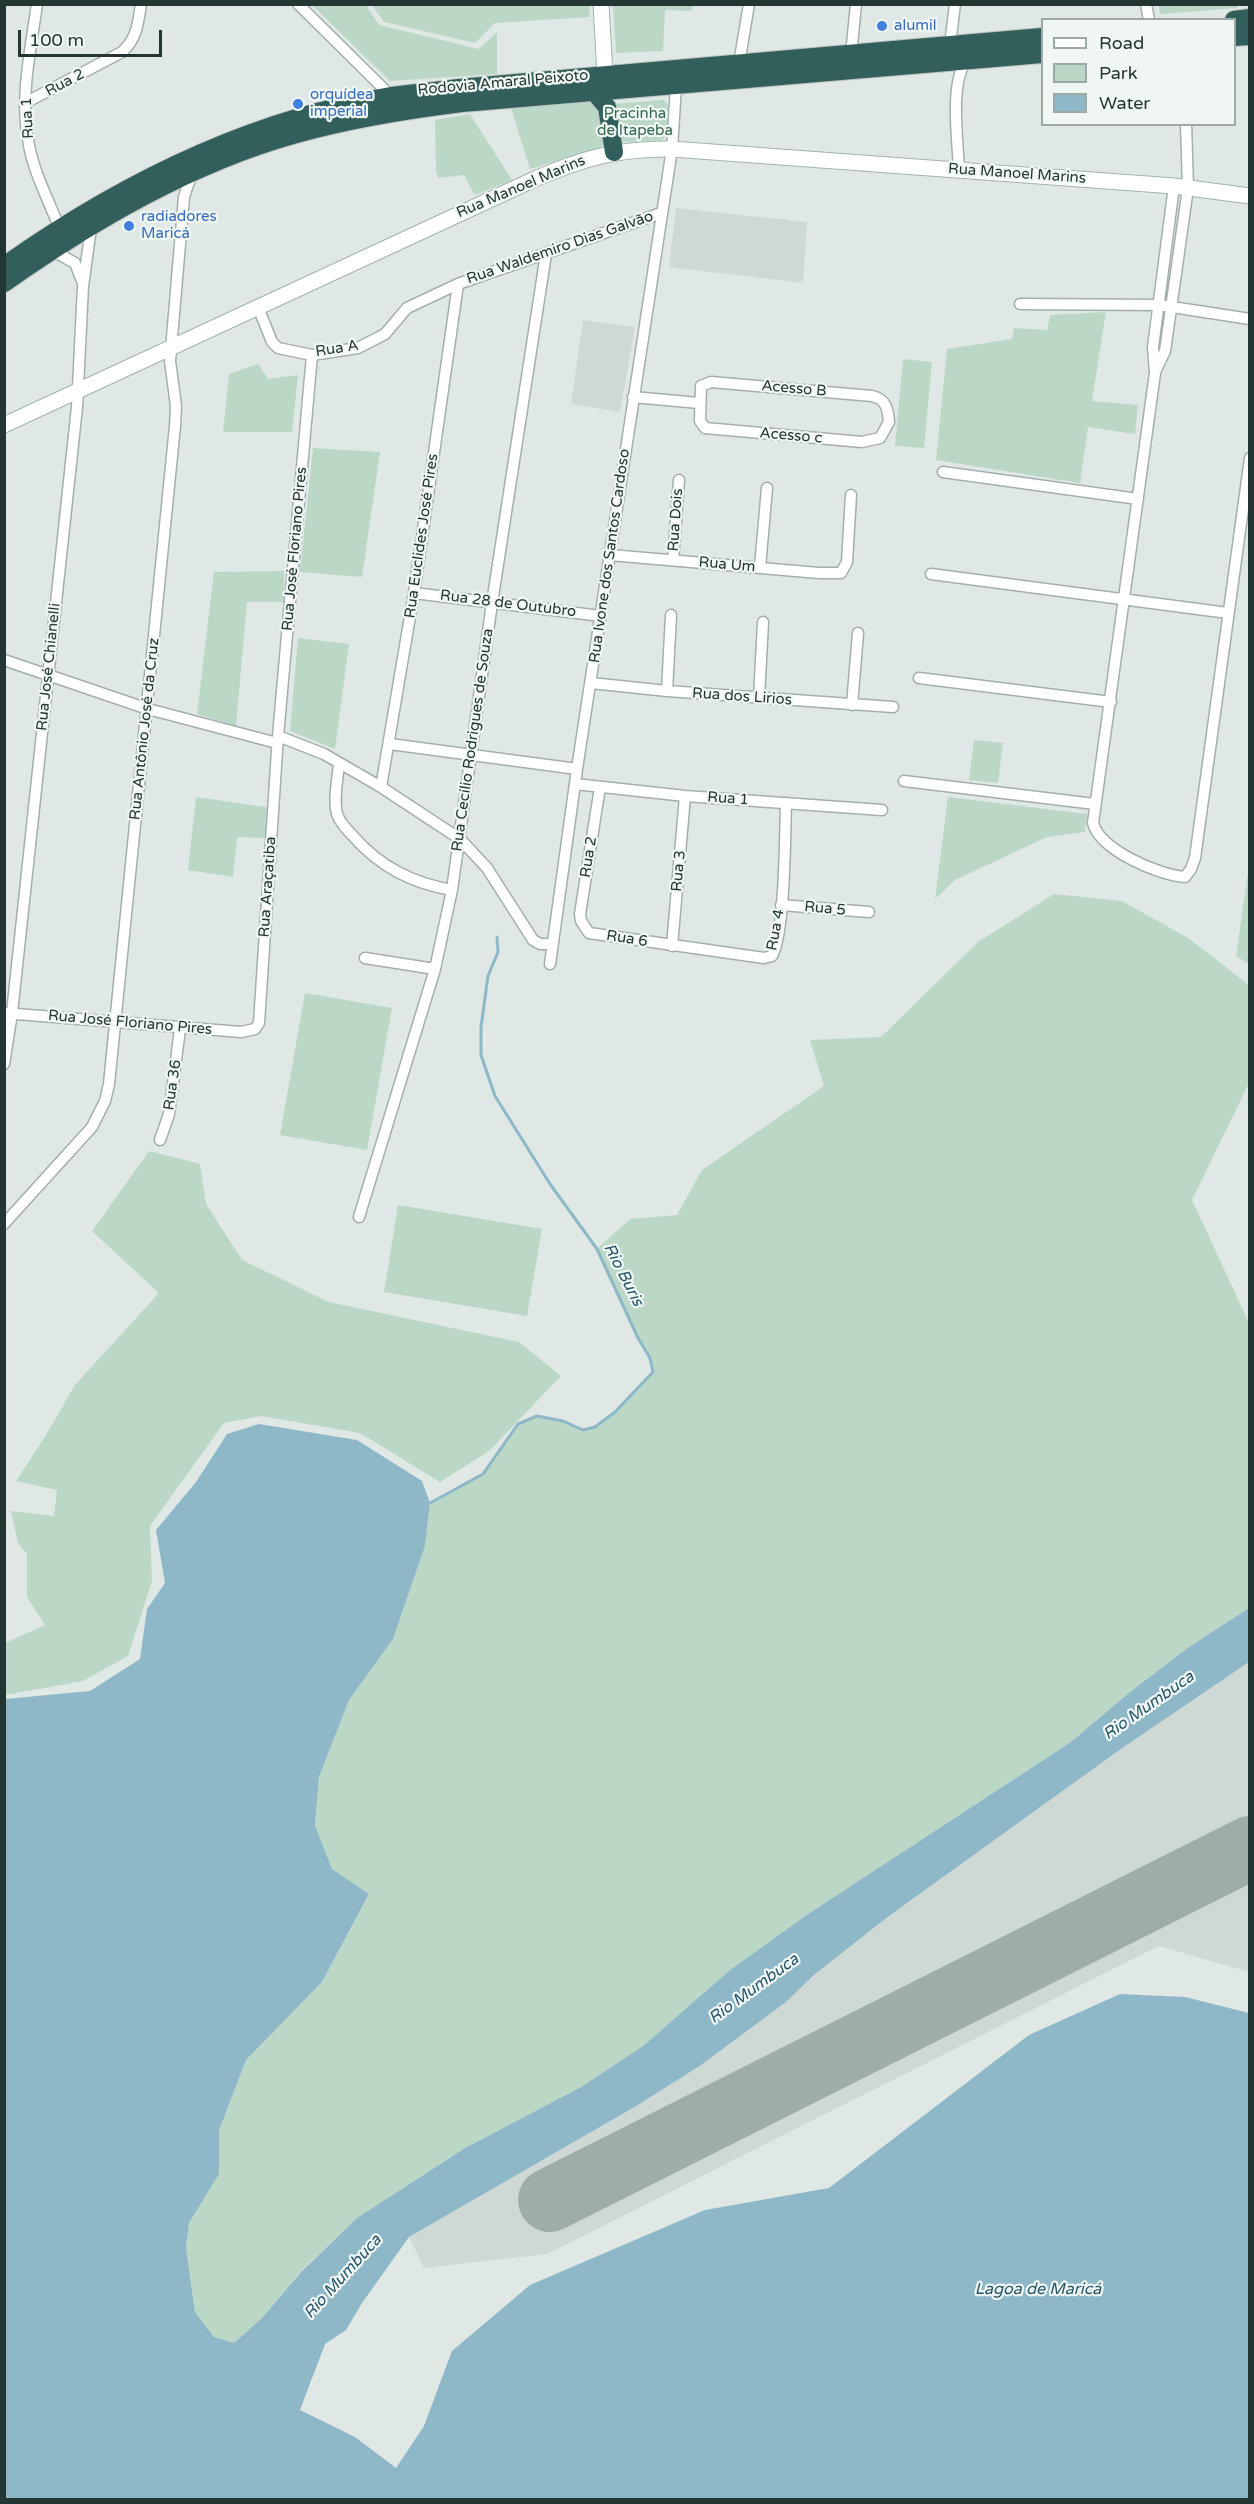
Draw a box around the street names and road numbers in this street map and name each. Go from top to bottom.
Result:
street label: Rua 2 [42,65,88,101]
street label: Rodovia Amaral Peixoto [417,67,589,99]
street label: Rua 1 [18,97,38,139]
street label: Rua Manoel Marins [454,152,588,222]
street label: Rua Manoel Marins [947,160,1087,188]
street label: Rua Waldemiro Dias Galvão [464,208,656,288]
street label: Rua A [314,337,360,361]
street label: Acesso B [761,377,827,401]
street label: Acesso c [759,424,823,448]
street label: Rua Ivone dos Santos Cardoso [586,448,634,664]
street label: Rua Euclides José Pires [402,453,442,619]
street label: Rua José Floriano Pires [279,466,311,632]
street label: Rua Dois [665,488,687,552]
street label: Rua Um [698,554,756,576]
street label: Rua 28 de Outubro [439,587,577,621]
street label: Rua José Chianelli [33,602,65,732]
street label: Rua Cecílio Rodrigues de Souza [448,627,498,853]
street label: Rua Antônio José da Cruz [126,637,164,821]
street label: Rua dos Lirios [691,685,793,709]
street label: Rua 1 [707,789,749,809]
street label: Rua 2 [577,835,601,879]
street label: Rua Araçatiba [255,836,281,938]
street label: Rua 3 [668,850,690,892]
street label: Rua 5 [804,898,846,920]
street label: Rua 4 [763,908,789,952]
street label: Rua 6 [605,927,649,951]
street label: Rua José Floriano Pires [47,1007,213,1039]
street label: Rua 36 [161,1059,185,1111]

